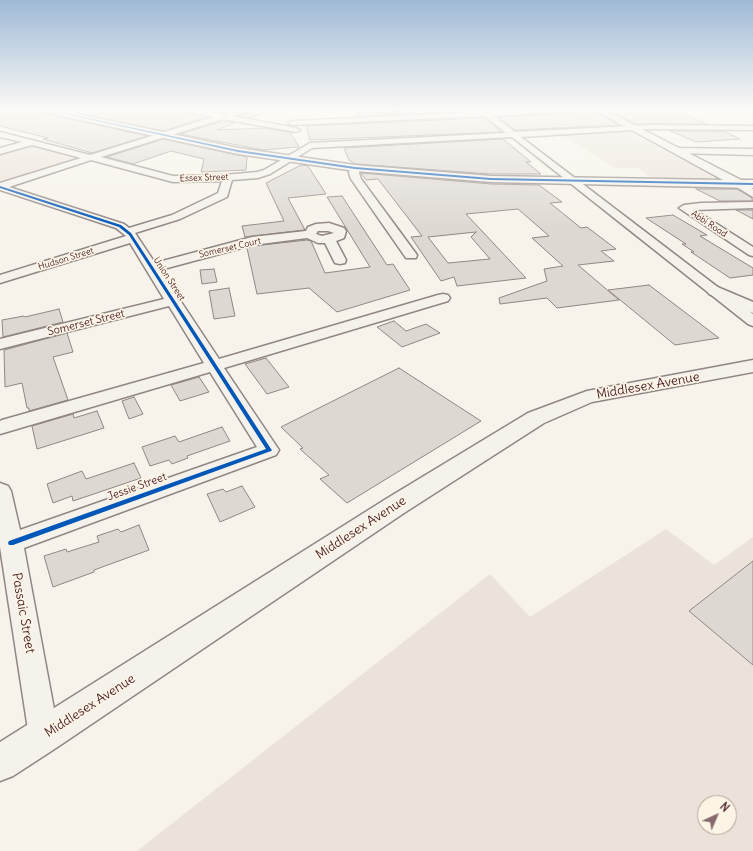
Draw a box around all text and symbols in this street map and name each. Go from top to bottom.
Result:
street label: Essex Street [179,172,229,184]
street label: Abbi Road [689,208,729,240]
street label: Somerset Court [198,236,262,260]
street label: Hudson Street [37,245,95,273]
street label: Union Street [151,255,187,303]
street label: Somerset Street [46,307,126,339]
street label: Middlesex Avenue [595,369,701,403]
street label: Jessie Street [106,470,168,504]
street label: Middlesex Avenue [313,493,409,563]
street label: Passaic Street [8,572,38,654]
street label: Middlesex Avenue [42,671,138,741]
north arrow [697,795,737,835]
text: N [717,799,732,815]

